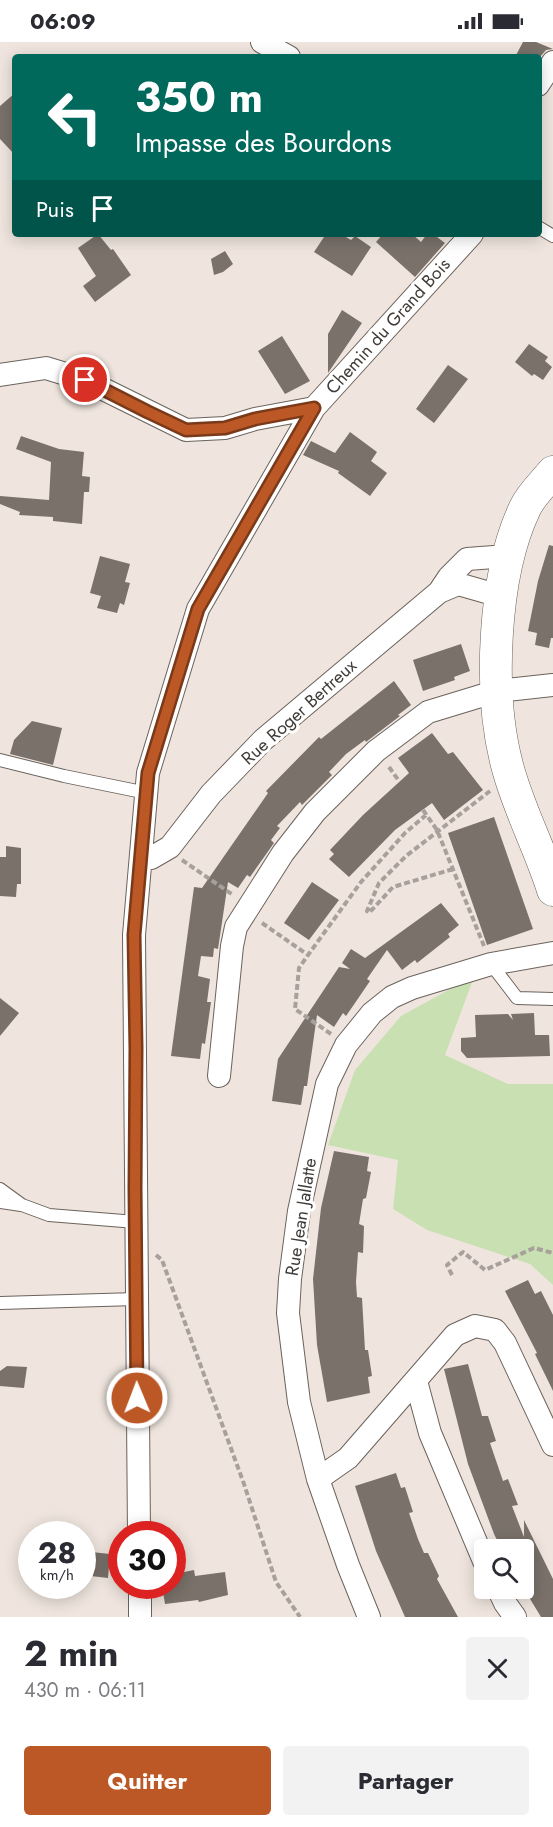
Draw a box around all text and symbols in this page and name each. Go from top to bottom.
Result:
text: 06:09 [30,5,96,37]
text: 350 m [135,67,263,128]
icon: left [36,78,114,156]
text: Impasse des Bourdons [135,123,392,162]
icon: arrive [86,192,119,225]
text: Puis [36,193,74,225]
street label: Chemin du Grand Bois [320,252,456,400]
pin [59,354,110,405]
icon: arrive [68,363,101,396]
street label: Rue Roger Bertreux [236,653,363,771]
street label: Rue Jean Jallatte [279,1156,323,1278]
position arrow [105,1366,169,1430]
speed limit sign: 30 [108,1521,186,1599]
text: 28 [38,1531,76,1574]
map controls [474,1539,534,1599]
button: search [474,1539,534,1599]
text: km/h [40,1564,74,1586]
text: 2 min [24,1627,119,1679]
button: close [466,1637,529,1700]
text: 430 m · 06:11 [24,1676,146,1705]
button: Quitter [24,1746,271,1815]
button: Partager [283,1746,529,1815]

